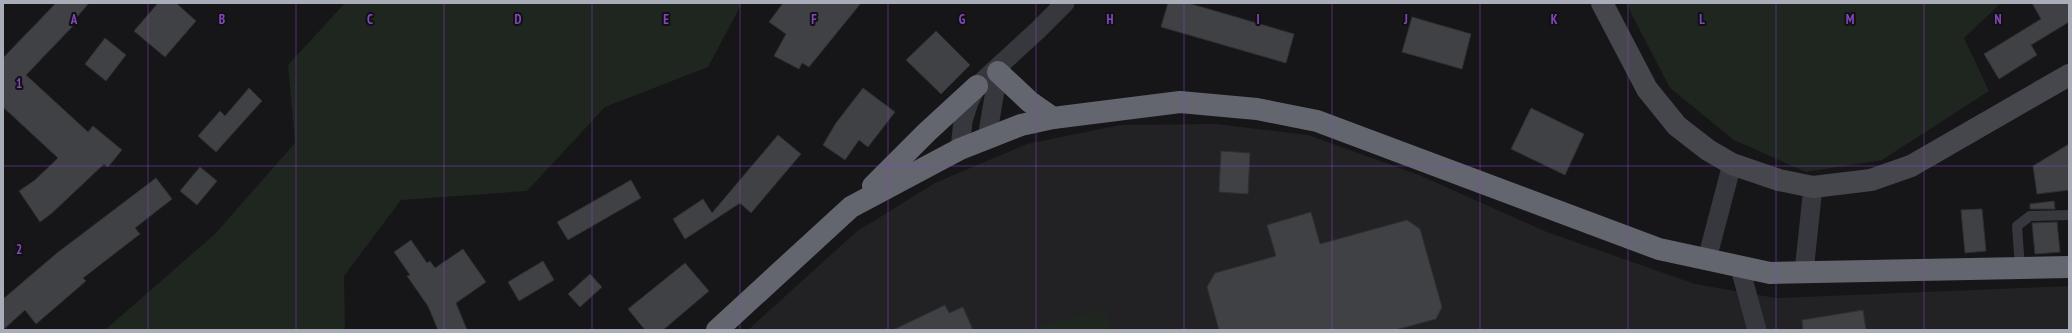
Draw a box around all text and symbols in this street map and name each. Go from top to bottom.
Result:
text: A [70,11,78,28]
text: B [219,11,225,28]
text: C [367,11,373,28]
text: D [515,11,522,28]
text: E [663,11,669,28]
text: F [811,11,817,28]
text: G [959,11,966,28]
text: H [1107,11,1114,28]
text: I [1256,11,1260,28]
text: J [1403,11,1408,28]
text: K [1551,11,1558,28]
text: L [1699,11,1705,28]
text: M [1846,11,1855,28]
text: N [1994,11,2002,28]
text: 1 [16,75,22,92]
text: 2 [16,241,22,258]

